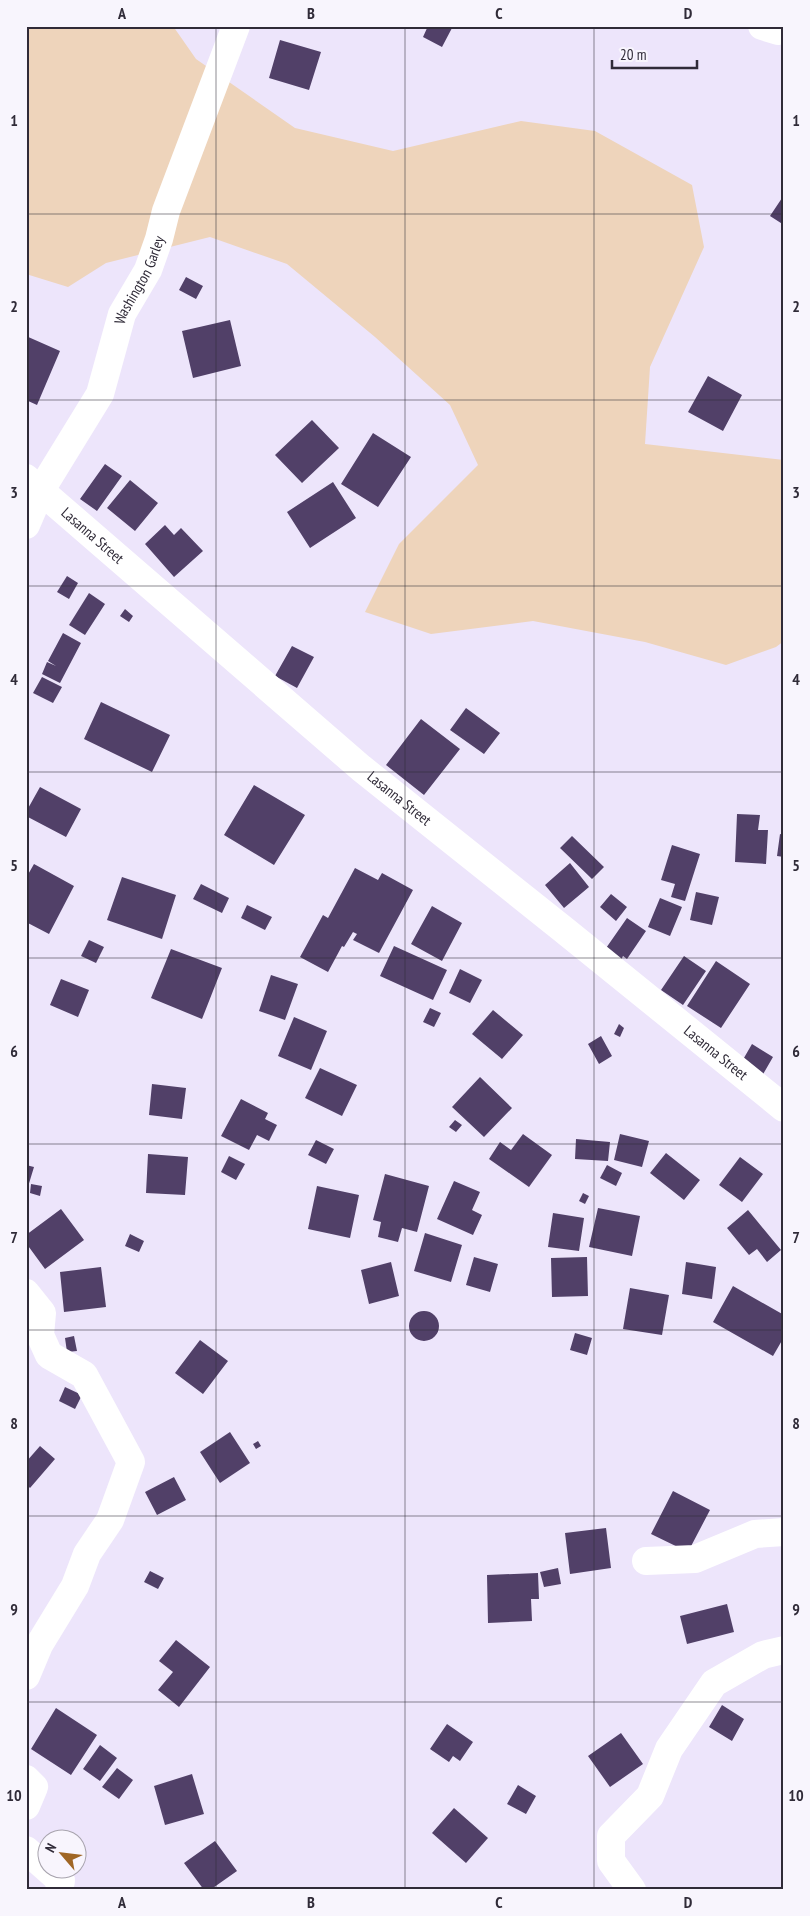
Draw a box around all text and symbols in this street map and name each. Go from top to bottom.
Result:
text: A [117,3,127,23]
text: B [307,3,315,23]
text: C [495,3,503,23]
text: D [684,3,693,23]
scale bar [612,38,698,70]
text: 20 m [620,45,646,64]
text: 1 [10,110,18,130]
text: 1 [792,110,800,130]
street label: Washington Garley [110,233,168,326]
text: 2 [10,296,18,316]
text: 2 [792,296,800,316]
text: 3 [10,482,18,502]
text: 3 [792,482,800,502]
street label: Lasanna Street [58,503,128,567]
text: 4 [10,669,18,689]
text: 4 [792,669,800,689]
street label: Lasanna Street [364,767,435,829]
text: 5 [10,855,18,875]
text: 5 [792,855,800,875]
street label: Lasanna Street [680,1021,752,1084]
text: 6 [10,1041,18,1061]
text: 6 [792,1041,800,1061]
text: 7 [10,1227,18,1247]
text: 7 [792,1227,800,1247]
text: 8 [10,1413,18,1433]
text: 8 [792,1413,800,1433]
text: 9 [10,1599,18,1619]
text: 9 [792,1599,800,1619]
text: 10 [6,1785,22,1805]
text: 10 [788,1785,804,1805]
north arrow [38,1828,88,1878]
text: N [41,1840,60,1855]
text: A [117,1892,127,1912]
text: B [307,1892,315,1912]
text: C [495,1892,503,1912]
text: D [684,1892,693,1912]

